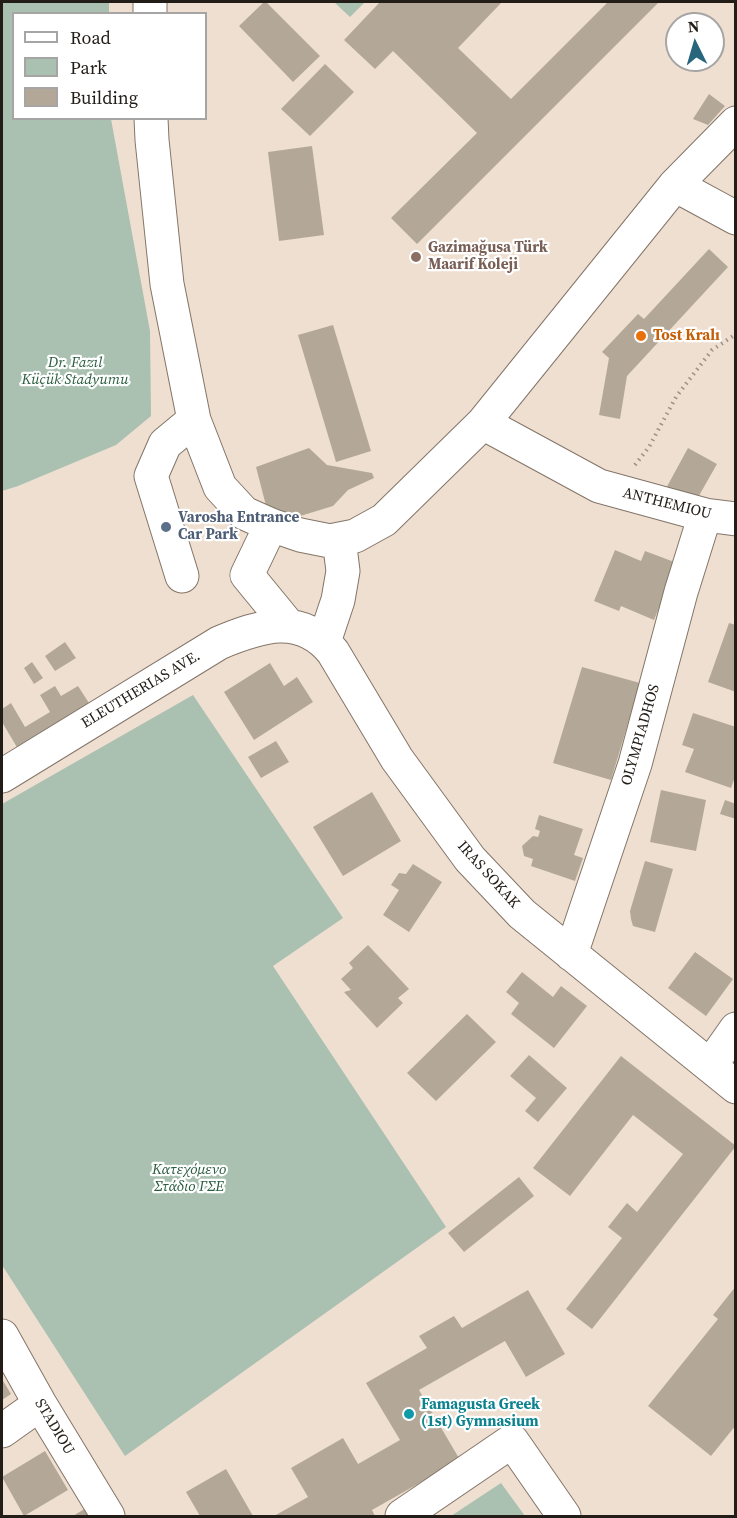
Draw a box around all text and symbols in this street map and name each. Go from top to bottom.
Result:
legend [12,12,207,120]
north arrow [665,12,725,72]
text: N [687,15,700,38]
text: Road [70,25,111,50]
text: Park [70,55,107,80]
text: Building [70,85,138,110]
place label: Gazimağusa Türk Maarif Koleji [428,239,548,274]
marker: Gazimağusa Türk Maarif Koleji [409,250,423,264]
place label: Tost Kralı [653,327,720,345]
marker: Tost Kralı [634,329,648,343]
park label: Dr. Fazıl Küçük Stadyumu [21,354,129,389]
street label: ANTHEMIOU [621,484,713,524]
place label: Varosha Entrance Car Park [178,509,299,544]
marker: Varosha Entrance Car Park [159,520,173,534]
street label: ELEUTHERIAS AVE. [78,647,204,733]
street label: OLYMPIADHOS [618,682,664,788]
street label: IRAS SOKAK [453,838,523,912]
park label: Κατεχόμενο Στάδιο ΓΣΕ [152,1161,226,1196]
street label: STADIOU [30,1396,78,1458]
place label: Famagusta Greek (1st) Gymnasium [421,1396,540,1431]
marker: Famagusta Greek (1st) Gymnasium [402,1407,416,1421]

